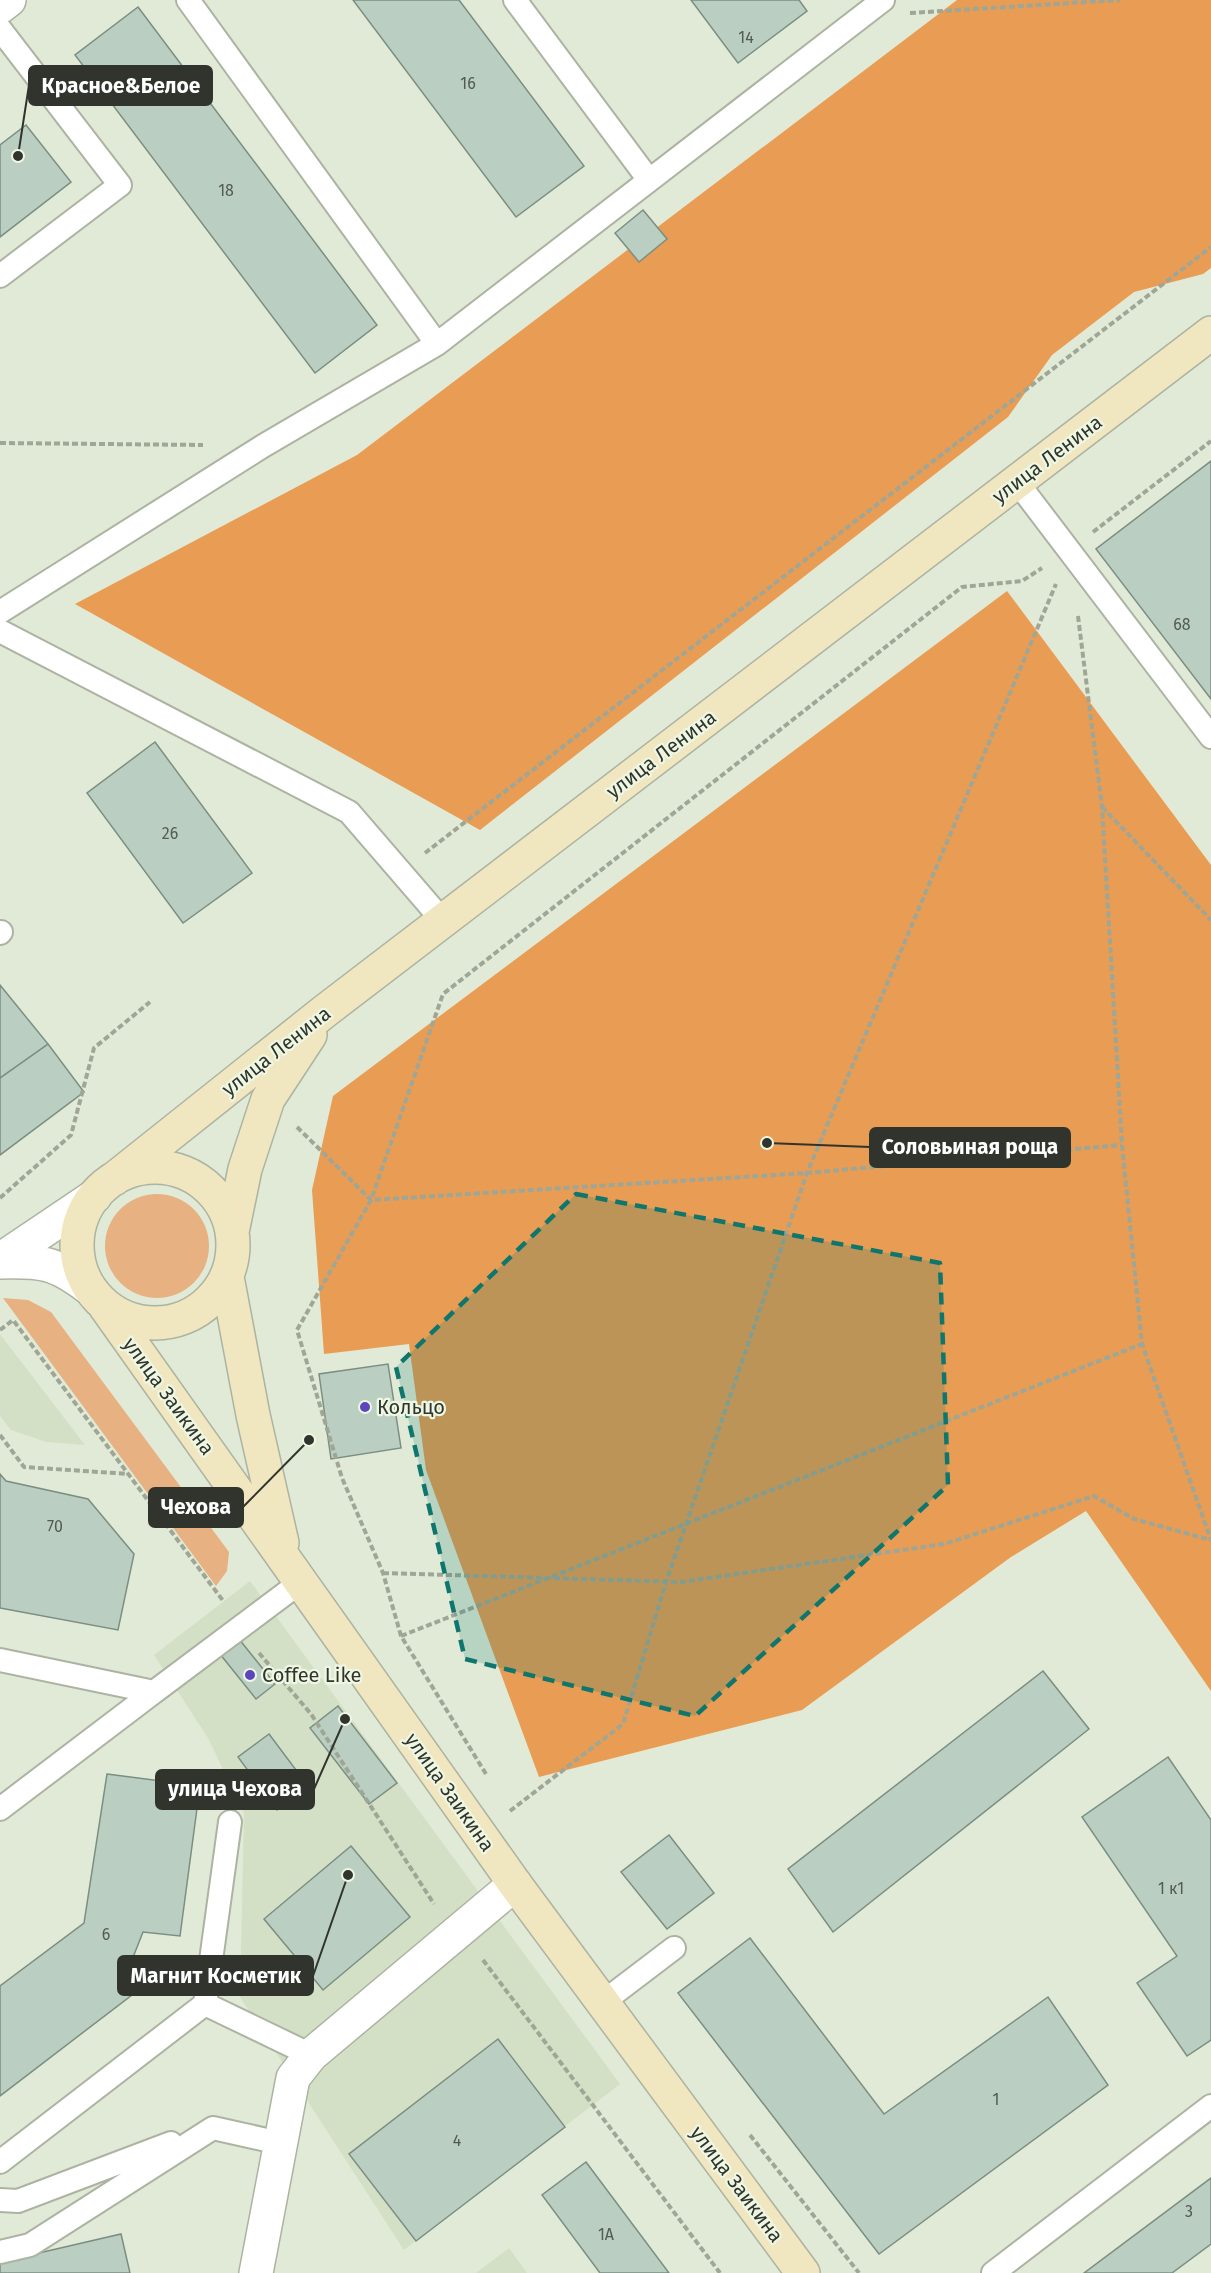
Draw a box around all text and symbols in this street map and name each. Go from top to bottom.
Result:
house number: 14 [738,28,754,47]
callout: Красное&Белое [29,66,212,105]
text: Красное&Белое [42,73,201,99]
house number: 16 [460,74,476,93]
house number: 18 [218,181,234,200]
street label: улица Ленина [987,410,1107,508]
house number: 68 [1173,615,1191,634]
street label: улица Ленина [601,705,721,803]
house number: 26 [162,824,178,843]
street label: улица Ленина [217,1001,335,1101]
callout: Соловьиная роща [870,1128,1070,1167]
text: Соловьиная роща [882,1134,1058,1160]
street label: улица Заикина [118,1333,220,1459]
place label: Кольцо [377,1395,445,1419]
marker: Кольцо [358,1400,372,1414]
callout: Чехова [149,1488,243,1527]
text: Чехова [161,1494,231,1520]
house number: 70 [47,1517,63,1536]
place label: Coffee Like [262,1663,361,1687]
marker: Coffee Like [243,1668,257,1682]
street label: улица Заикина [400,1728,500,1856]
callout: улица Чехова [156,1770,314,1809]
text: улица Чехова [167,1776,302,1802]
house number: 1 к1 [1158,1879,1184,1898]
house number: 6 [102,1925,110,1944]
callout: Магнит Косметик [118,1956,313,1995]
text: Магнит Косметик [131,1963,302,1989]
house number: 1 [993,2090,999,2109]
street label: улица Заикина [685,2121,789,2247]
house number: 4 [453,2131,462,2150]
house number: 3 [1185,2202,1193,2221]
house number: 1А [598,2225,615,2244]

